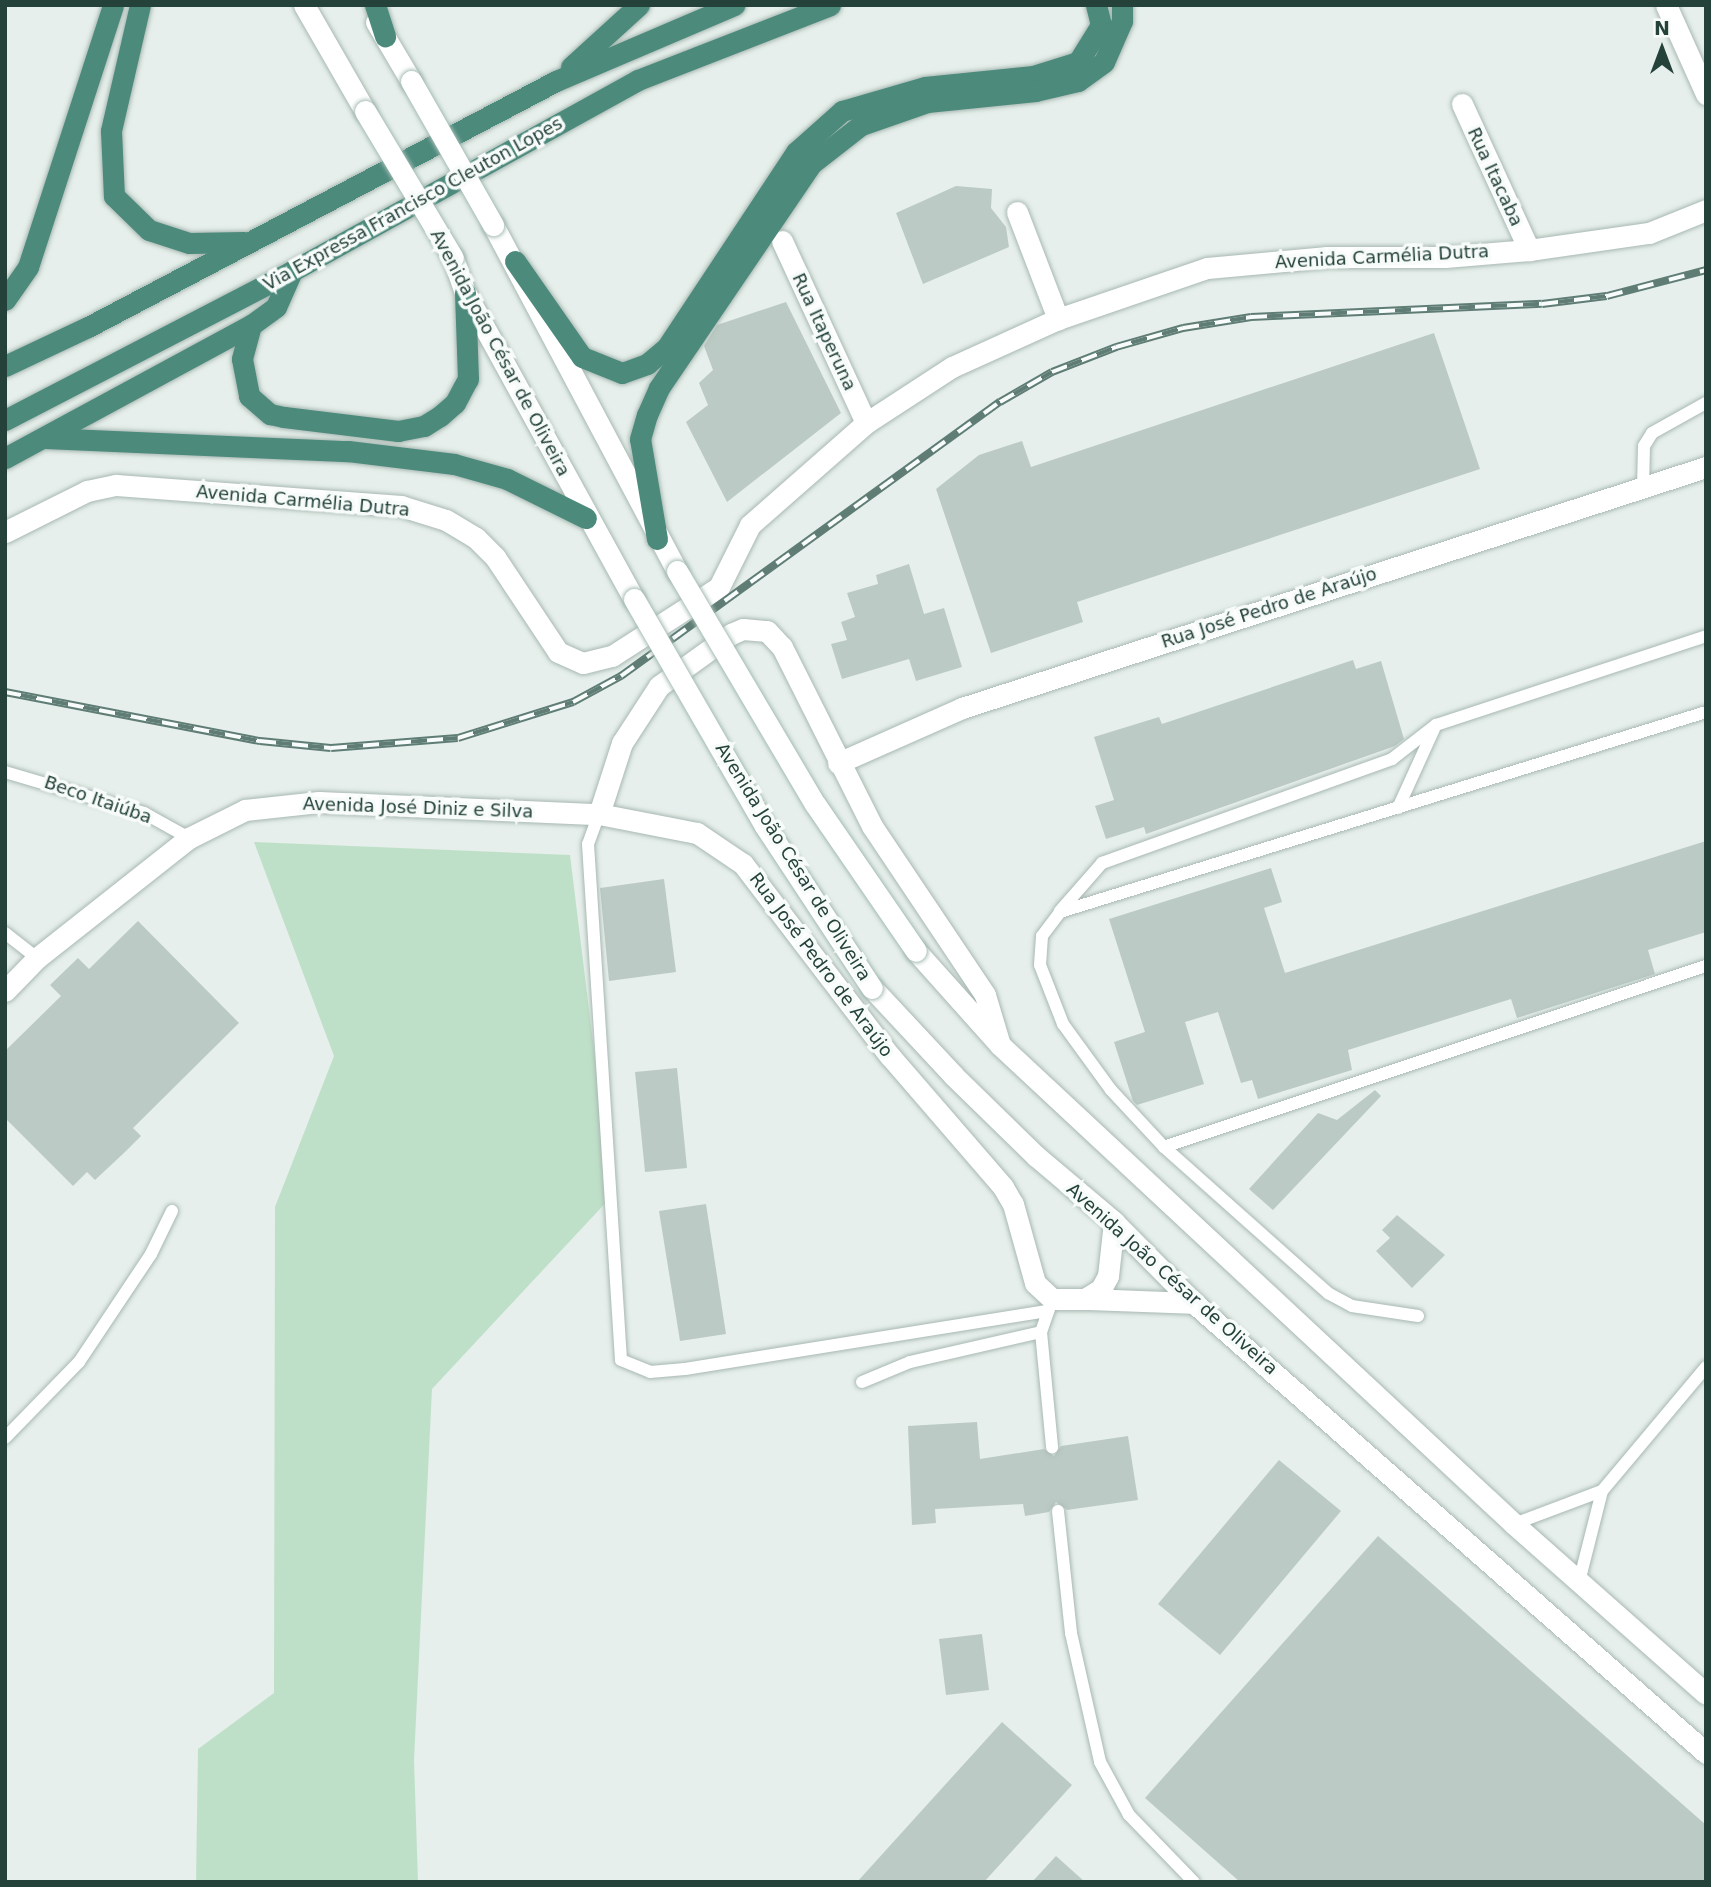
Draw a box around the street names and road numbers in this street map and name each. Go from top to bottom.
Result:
street label: Via Expressa Francisco Cleuton Lopes [260,113,566,295]
street label: Rua Itacaba [1463,124,1527,230]
street label: Avenida João César de Oliveira [426,226,574,480]
street label: Avenida Carmélia Dutra [1274,241,1490,273]
street label: Rua Itaperuna [787,270,861,394]
street label: Avenida Carmélia Dutra [195,481,411,521]
street label: Rua José Pedro de Araújo [1159,563,1379,653]
street label: Avenida João César de Oliveira [711,739,875,985]
street label: Beco Itaiúba [41,772,155,828]
street label: Avenida José Diniz e Silva [302,793,534,823]
street label: Rua José Pedro de Araújo [745,869,897,1061]
street label: Avenida João César de Oliveira [1062,1179,1282,1379]

